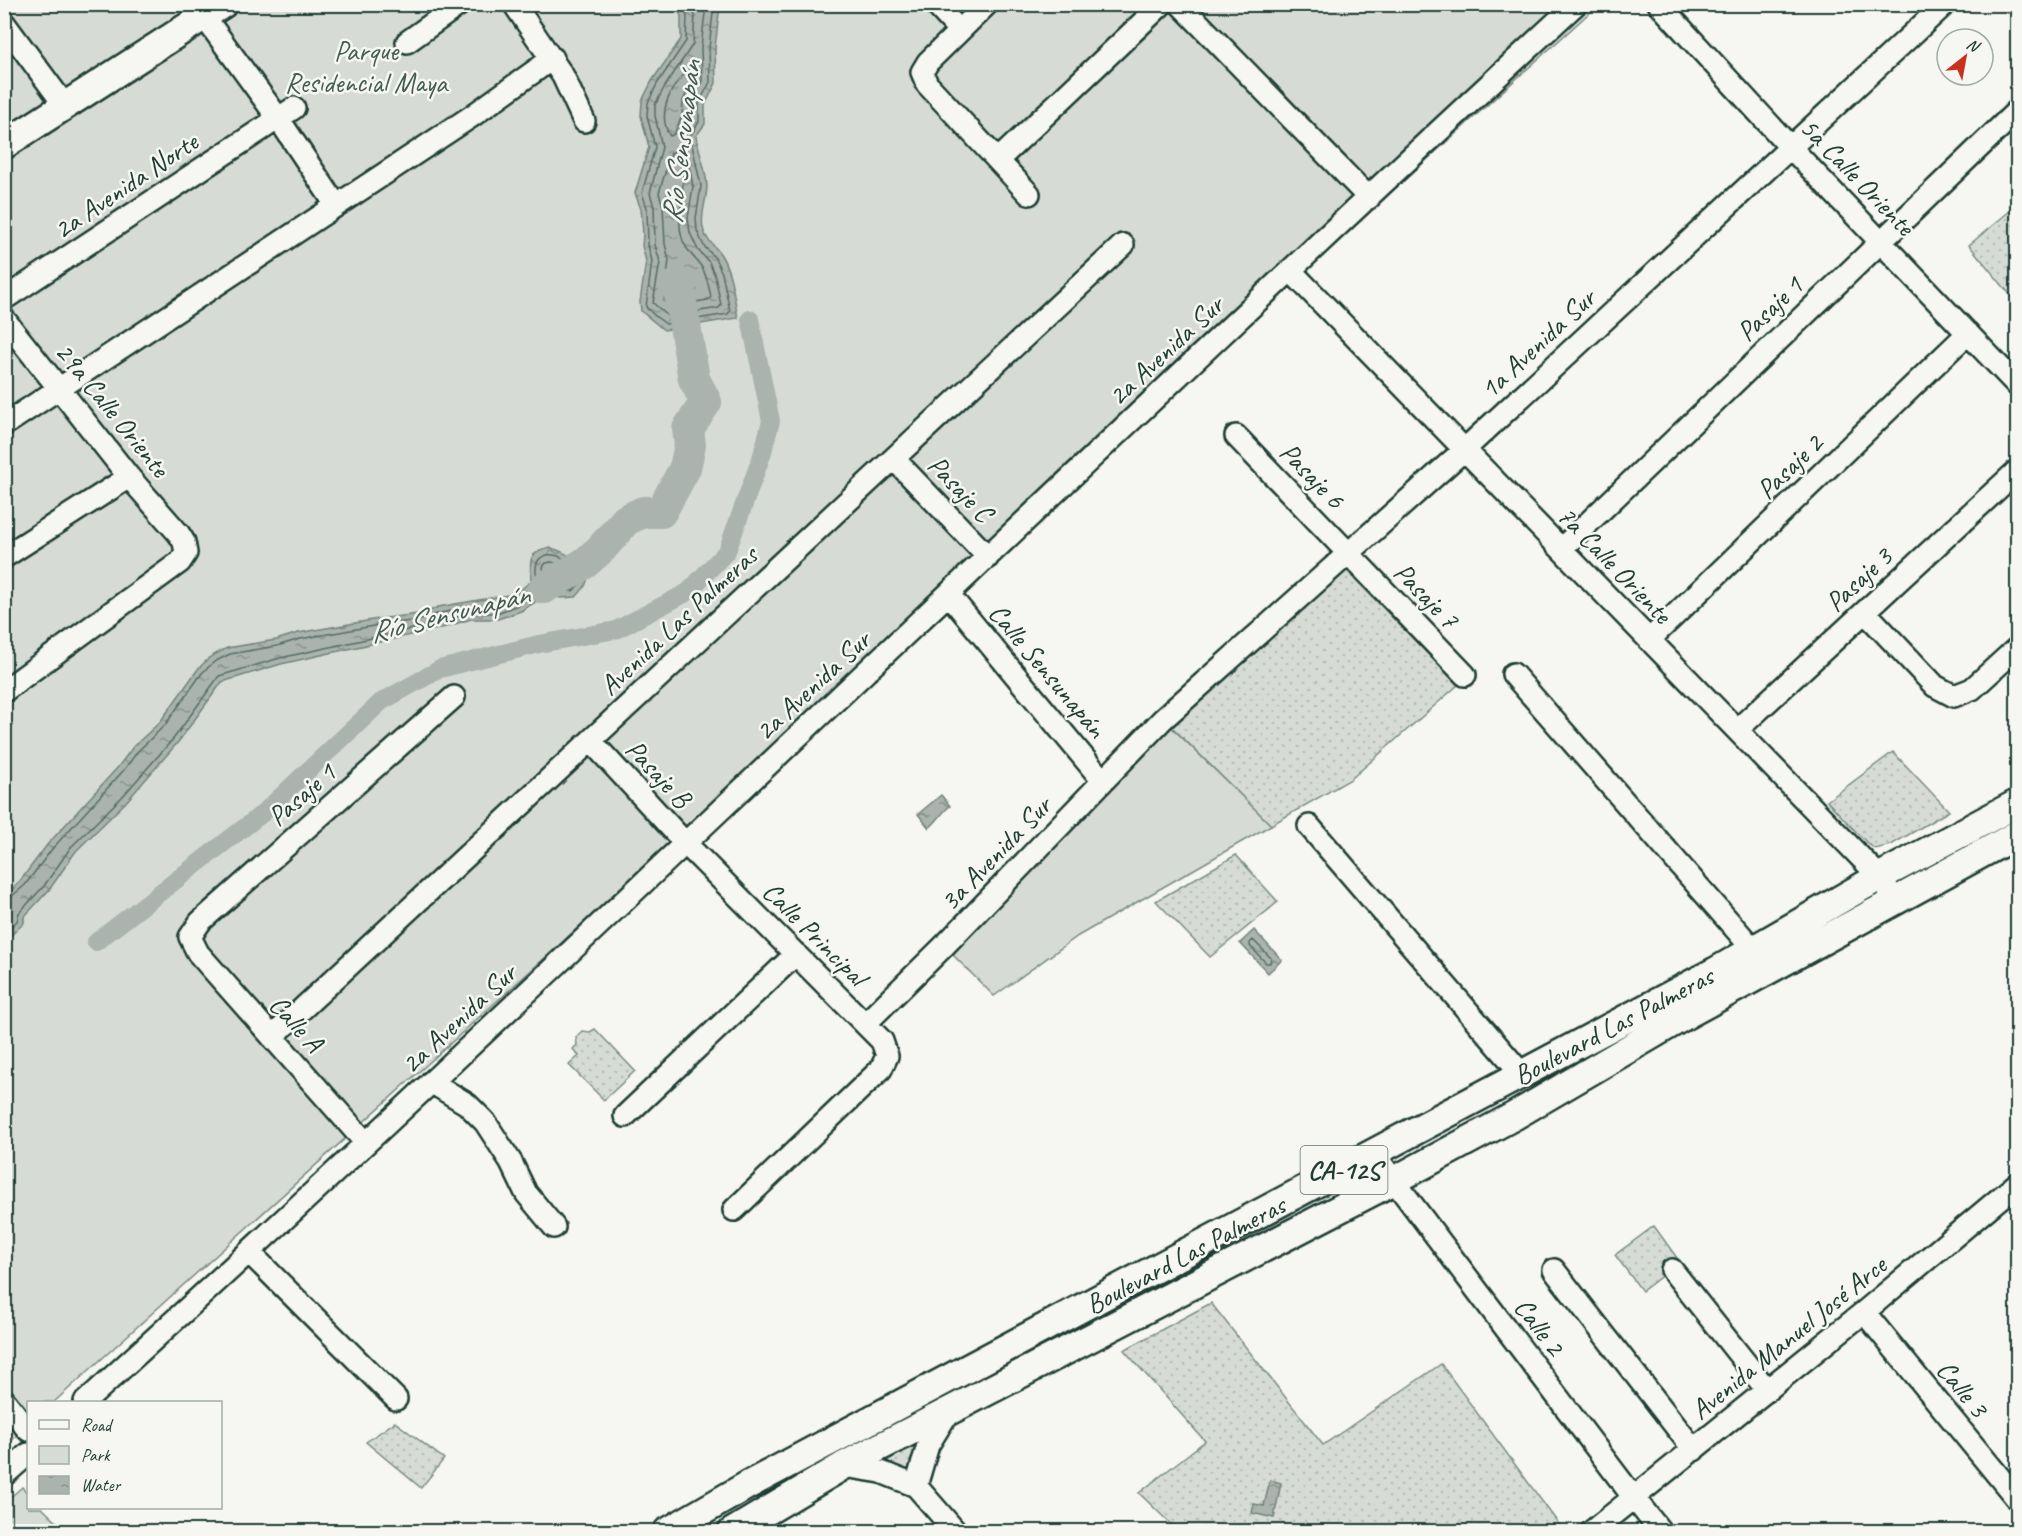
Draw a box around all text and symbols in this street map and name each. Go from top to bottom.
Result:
north arrow [1935,27,1995,87]
park label: Parque Residencial Maya [285,33,449,100]
text: N [1963,34,1984,58]
water label: Río Sensunapán [652,56,710,225]
street label: 5a Calle Oriente [1793,110,1924,244]
street label: 2a Avenida Norte [46,123,206,247]
street label: Pasaje 1 [1729,267,1811,348]
street label: 1a Avenida Sur [1472,279,1605,406]
street label: 2a Avenida Sur [1100,286,1233,413]
street label: 29a Calle Oriente [48,335,179,485]
street label: Pasaje 2 [1749,425,1832,506]
street label: Pasaje 6 [1273,435,1354,517]
street label: Pasaje C [920,448,1003,531]
street label: 7a Calle Oriente [1550,498,1681,632]
street label: Avenida Las Palmeras [592,536,767,703]
street label: Pasaje 3 [1817,538,1901,619]
street label: Pasaje 7 [1387,555,1468,637]
water label: Río Sensunapán [365,574,535,651]
street label: Calle Sensunapán [981,596,1115,746]
street label: 2a Avenida Sur [747,621,880,748]
street label: Pasaje B [618,732,701,817]
street label: Pasaje 1 [260,754,344,834]
street label: 3a Avenida Sur [932,787,1061,918]
street label: Calle Principal [755,874,878,997]
street label: 2a Avenida Sur [393,954,526,1081]
street label: Boulevard Las Palmeras [1507,957,1721,1093]
street label: Calle A [262,988,333,1061]
road number: CA-12S [1300,1146,1388,1194]
street label: Boulevard Las Palmeras [1079,1186,1293,1322]
street label: Avenida Manuel José Arce [1683,1247,1895,1427]
street label: Calle 2 [1507,1290,1574,1364]
street label: Calle 3 [1929,1353,1998,1426]
legend [27,1401,222,1509]
text: Road [81,1414,114,1436]
text: Park [81,1444,111,1466]
text: Water [81,1474,122,1496]

